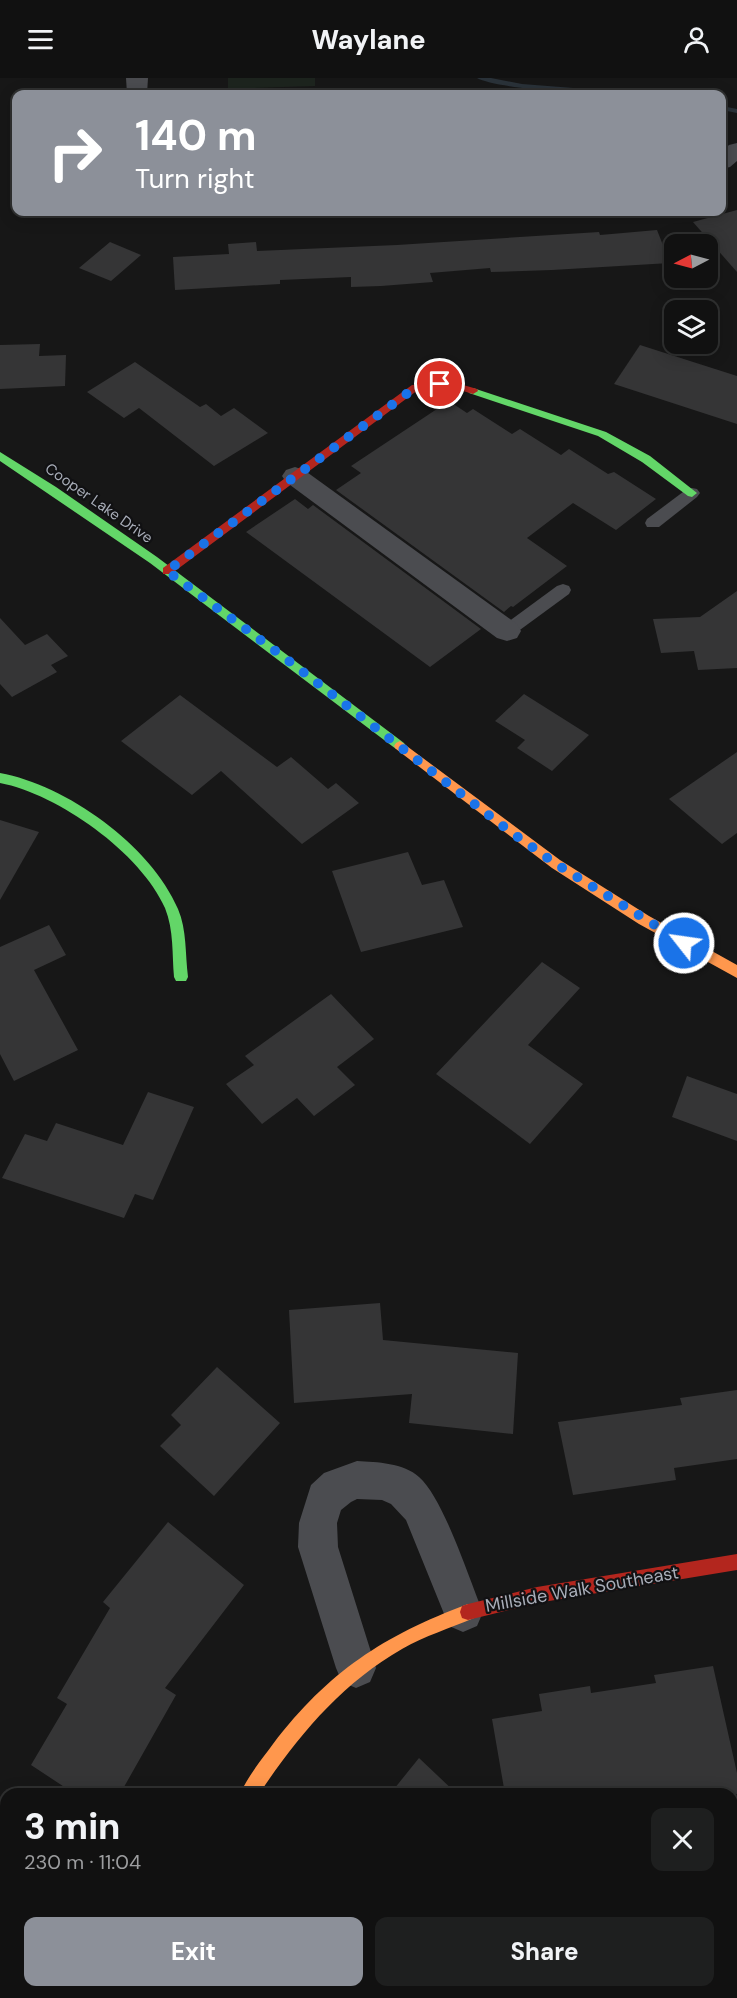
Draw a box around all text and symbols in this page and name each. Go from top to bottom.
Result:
text: Waylane [311,22,426,57]
icon: menu [24,23,57,56]
icon: person [680,23,713,56]
text: 140 m [135,108,257,163]
icon: right [36,114,114,192]
text: Turn right [135,161,255,196]
north arrow [664,234,718,288]
map controls [664,234,718,354]
button: layers [664,300,718,354]
pin [414,358,465,409]
icon: arrive [423,367,456,400]
street label: Cooper Lake Drive [41,458,157,548]
position arrow [652,911,716,975]
street label: Millside Walk Southeast [483,1560,681,1618]
text: 3 min [24,1803,120,1850]
button: close [651,1808,714,1871]
text: 230 m · 11:04 [24,1849,141,1875]
button: Exit [24,1917,363,1986]
button: Share [375,1917,714,1986]

